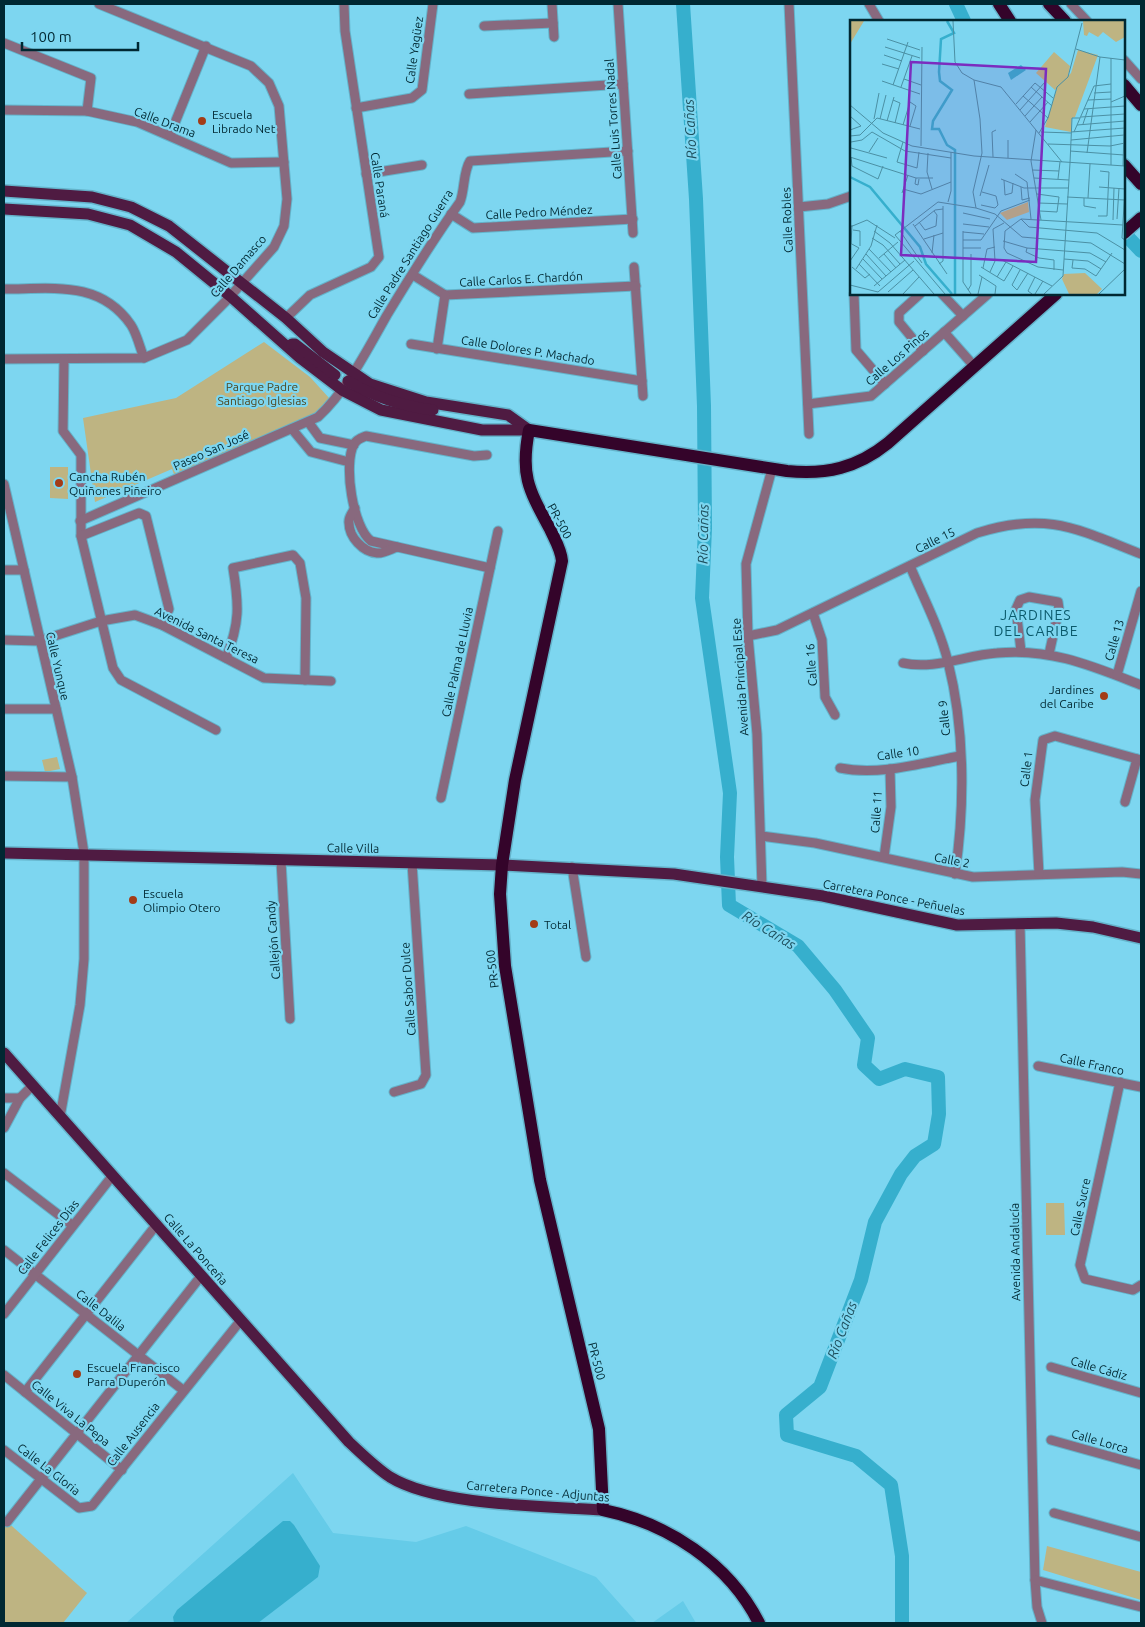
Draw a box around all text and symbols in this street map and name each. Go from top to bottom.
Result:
street label: Calle Yagüez [403,15,425,84]
scale bar [22,20,139,52]
inset map [850,20,1125,295]
text: 100 m [30,28,72,45]
street label: Calle Luis Torres Nadal [602,58,624,180]
water label: Río Cañas [680,98,700,159]
street label: Calle Drama [132,104,198,140]
place label: Escuela Librado Net [212,108,276,135]
marker: Escuela Librado Net [196,115,208,127]
street label: Calle Paraná [368,151,392,219]
street label: Calle Padre Santiago Guerra [365,187,455,321]
street label: Calle Robles [779,187,795,253]
street label: Calle Pedro Méndez [485,203,593,221]
street label: Calle Damasco [207,232,269,300]
street label: Calle Carlos E. Chardón [459,269,583,289]
street label: Calle Los Pinos [863,326,931,388]
street label: Calle Dolores P. Machado [460,333,596,367]
park label: Parque Padre Santiago Iglesias [217,380,307,407]
street label: Paseo San José [171,427,251,473]
place label: Cancha Rubén Quiñones Piñeiro [69,470,161,497]
marker: Cancha Rubén Quiñones Piñeiro [53,477,65,489]
street label: PR-500 [545,501,575,541]
water label: Río Cañas [694,504,712,564]
street label: Calle 15 [913,525,957,555]
street label: Avenida Santa Teresa [153,604,261,666]
street label: Calle Palma de Lluvia [439,606,475,718]
district label: JARDINES DEL CARIBE [993,607,1079,639]
street label: Avenida Principal Este [729,618,751,736]
street label: Calle 13 [1102,618,1126,662]
street label: Calle Yunque [44,630,72,702]
street label: Calle 16 [803,643,819,687]
place label: Jardines del Caribe [1040,683,1094,710]
marker: Jardines del Caribe [1098,690,1110,702]
street label: Calle 9 [936,699,952,737]
street label: Calle 10 [876,744,920,762]
street label: Calle 1 [1017,750,1035,788]
street label: Calle 11 [868,790,884,834]
street label: Calle Villa [327,841,379,855]
street label: Calle 2 [933,850,971,870]
street label: Carretera Ponce - Peñuelas [822,877,966,917]
place label: Escuela Olimpio Otero [143,887,221,914]
marker: Escuela Olimpio Otero [127,894,139,906]
street label: Callejón Candy [264,900,282,980]
water label: Río Cañas [739,907,799,953]
marker: Total [528,918,540,930]
place label: Total [544,918,571,931]
street label: Calle Sabor Dulce [398,942,418,1036]
street label: PR-500 [483,949,501,989]
street label: Calle Franco [1059,1051,1125,1077]
street label: Calle Sucre [1068,1177,1092,1237]
street label: Calle Felices Días [15,1197,81,1277]
street label: Avenida Andalucía [1008,1203,1022,1301]
street label: Calle La Ponceña [161,1211,231,1287]
street label: Calle Dalila [74,1287,128,1333]
water label: Río Cañas [824,1299,860,1361]
street label: PR-500 [586,1341,608,1381]
street label: Calle Cádiz [1069,1354,1129,1382]
place label: Escuela Francisco Parra Duperón [87,1361,180,1388]
marker: Escuela Francisco Parra Duperón [71,1368,83,1380]
street label: Calle Viva La Pepa [29,1378,113,1448]
street label: Calle Ausencia [104,1400,162,1468]
street label: Calle Lorca [1070,1427,1130,1455]
street label: Calle La Gloria [15,1440,83,1498]
street label: Carretera Ponce - Adjuntas [466,1478,610,1504]

